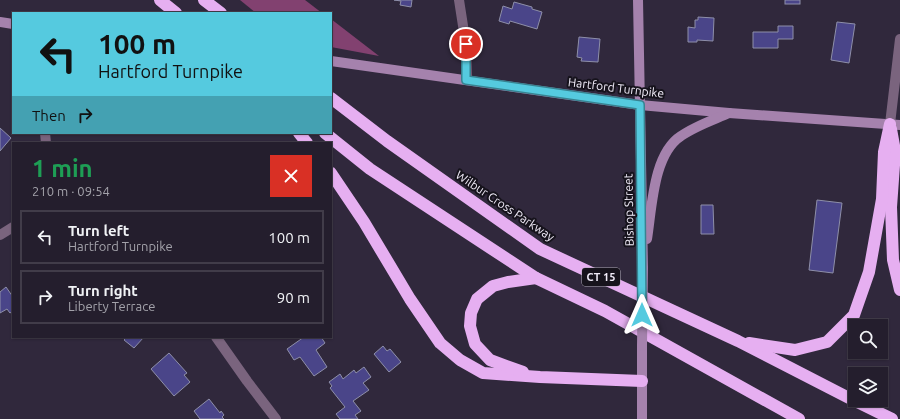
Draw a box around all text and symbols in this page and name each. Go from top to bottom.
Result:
pin [449,27,483,61]
icon: left [32,28,84,80]
text: 100 m [98,28,176,59]
icon: arrive [455,33,477,55]
text: Hartford Turnpike [98,61,243,81]
street label: Hartford Turnpike [567,75,665,100]
icon: right [74,104,96,126]
text: Then [32,107,66,124]
text: 1 min [32,155,93,182]
button: close [270,155,312,197]
street label: Wilbur Cross Parkway [454,168,557,243]
street label: Bishop Street [621,173,636,247]
text: 210 m · 09:54 [32,184,110,198]
text: Turn left [68,222,129,239]
icon: left [34,226,56,248]
text: 100 m [268,229,310,246]
text: Hartford Turnpike [68,239,173,253]
road number: CT 15 [582,268,620,286]
text: Turn right [68,282,138,299]
icon: right [34,286,56,308]
text: 90 m [277,289,310,306]
position arrow [621,294,663,336]
text: Liberty Terrace [68,299,155,313]
map controls [848,319,888,407]
button: search [848,319,888,359]
button: layers [848,367,888,407]

